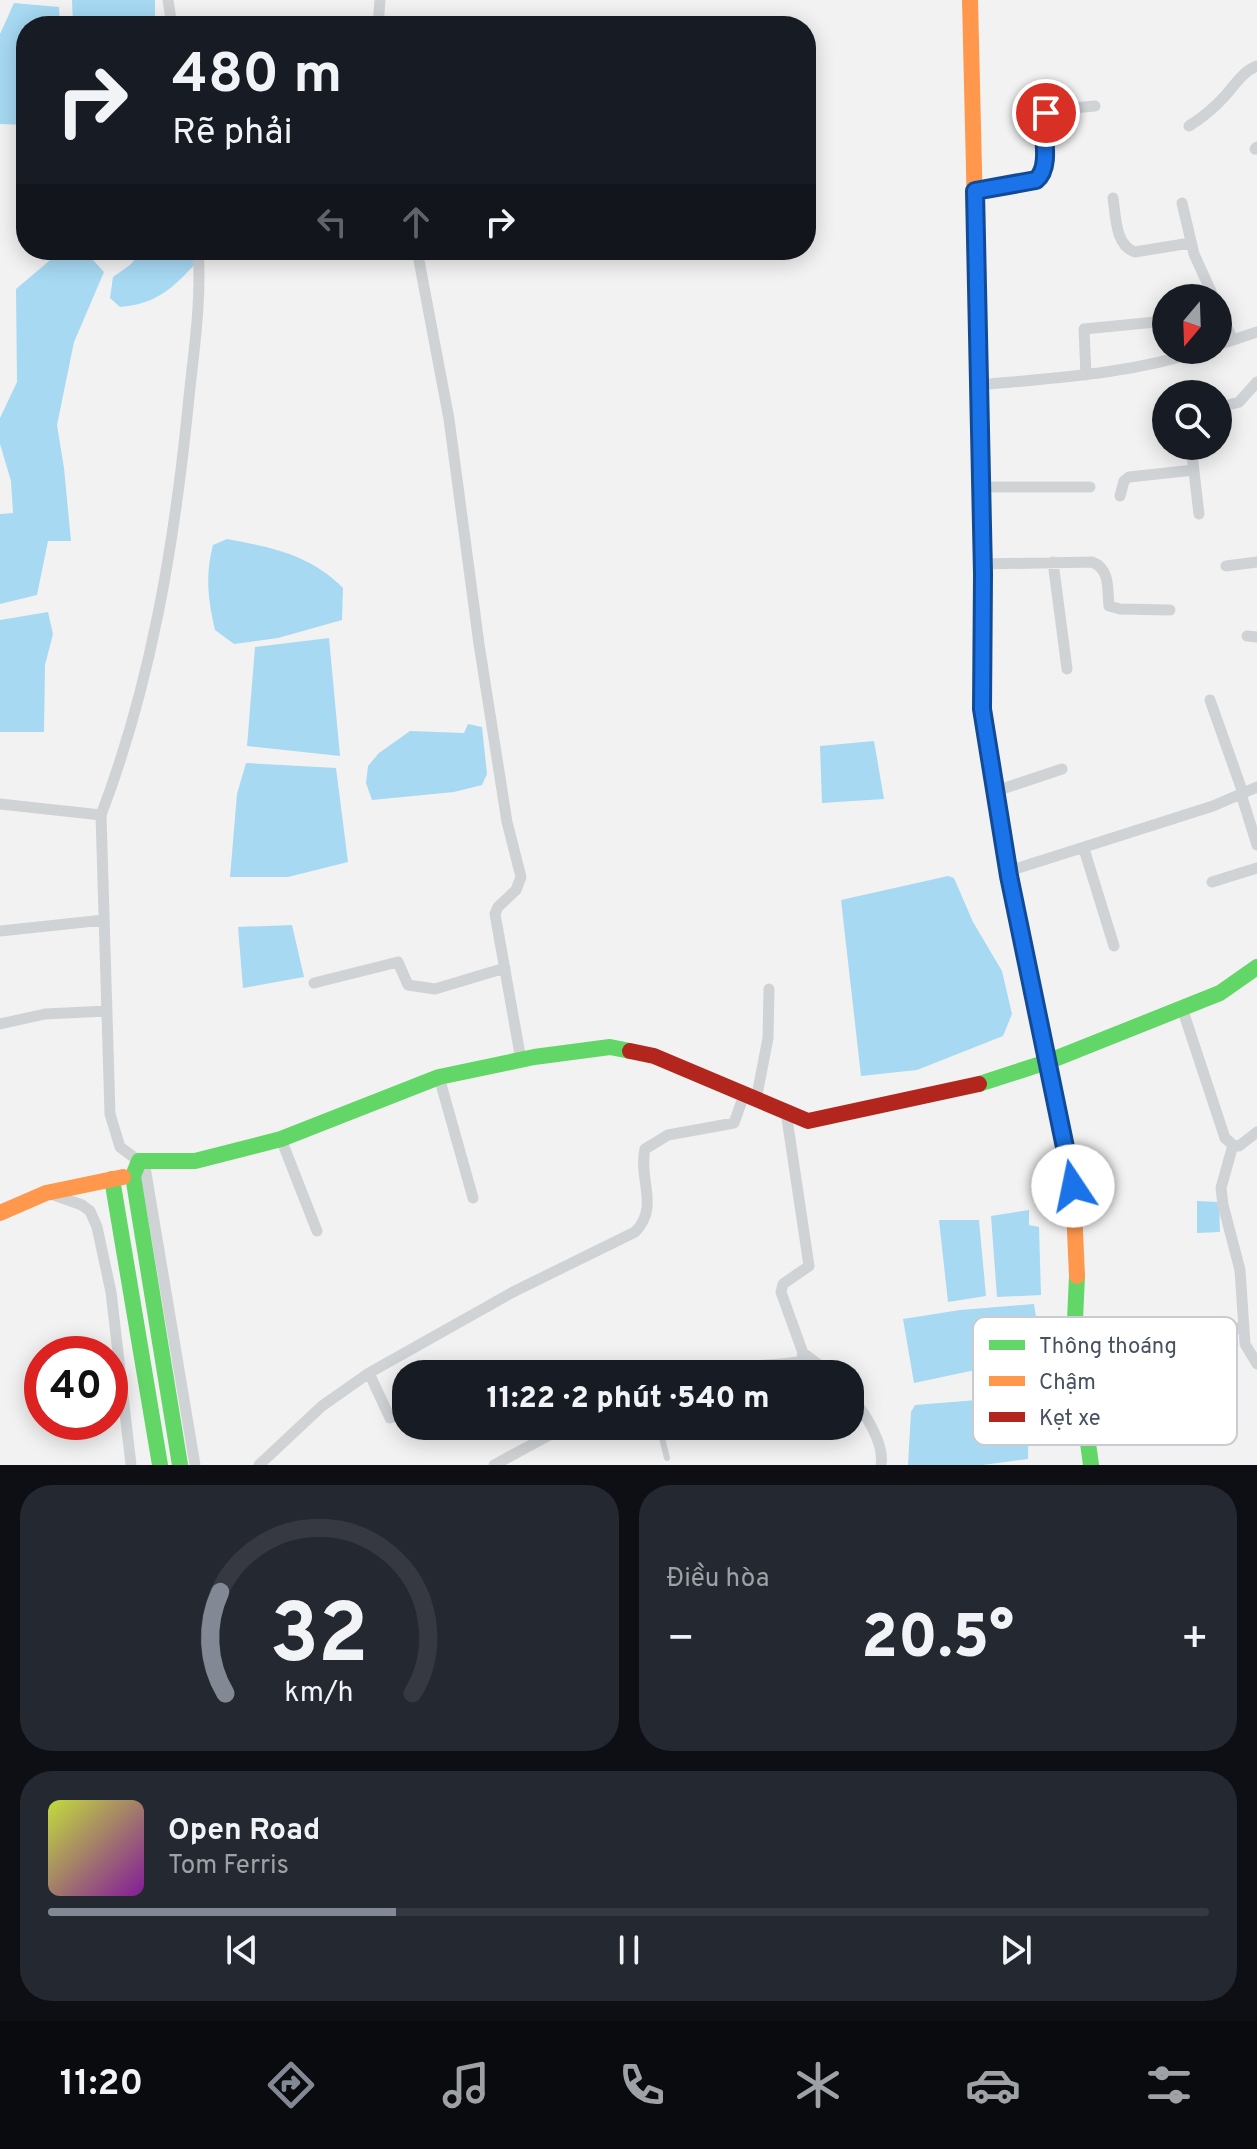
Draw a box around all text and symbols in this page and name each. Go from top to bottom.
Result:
text: 480 m [172,42,342,112]
icon: right [40,48,144,152]
pin [1012,79,1080,147]
icon: arrive [1024,91,1068,135]
text: Rẽ phải [172,111,293,157]
icon: left [310,200,354,244]
icon: ahead [394,200,438,244]
icon: right [478,200,522,244]
north arrow [1152,284,1232,364]
map controls [1152,284,1232,460]
button: search [1152,380,1232,460]
position arrow [1031,1144,1115,1228]
legend [973,1317,1237,1445]
text: Thông thoáng [1039,1334,1177,1361]
speed limit sign: 40 [24,1336,128,1440]
text: Chậm [1039,1370,1096,1397]
text: 11:22 · 2 phút · 540 m [486,1381,770,1418]
text: Kẹt xe [1039,1406,1101,1433]
text: Điều hòa [667,1563,769,1596]
text: 32 [270,1587,369,1692]
text: 20.5° [861,1603,1014,1679]
text: − [667,1613,695,1669]
text: + [1181,1613,1209,1669]
text: km/h [285,1676,354,1712]
text: Open Road [168,1813,320,1850]
text: Tom Ferris [168,1850,289,1883]
icon: previous [220,1928,264,1972]
icon: pause [607,1928,651,1972]
icon: next [994,1928,1038,1972]
icon: directions [263,2057,319,2113]
icon: music [438,2057,494,2113]
icon: phone [614,2057,670,2113]
icon: climate [790,2057,846,2113]
icon: car [965,2057,1021,2113]
icon: filters [1141,2057,1197,2113]
text: 11:20 [60,2062,143,2108]

